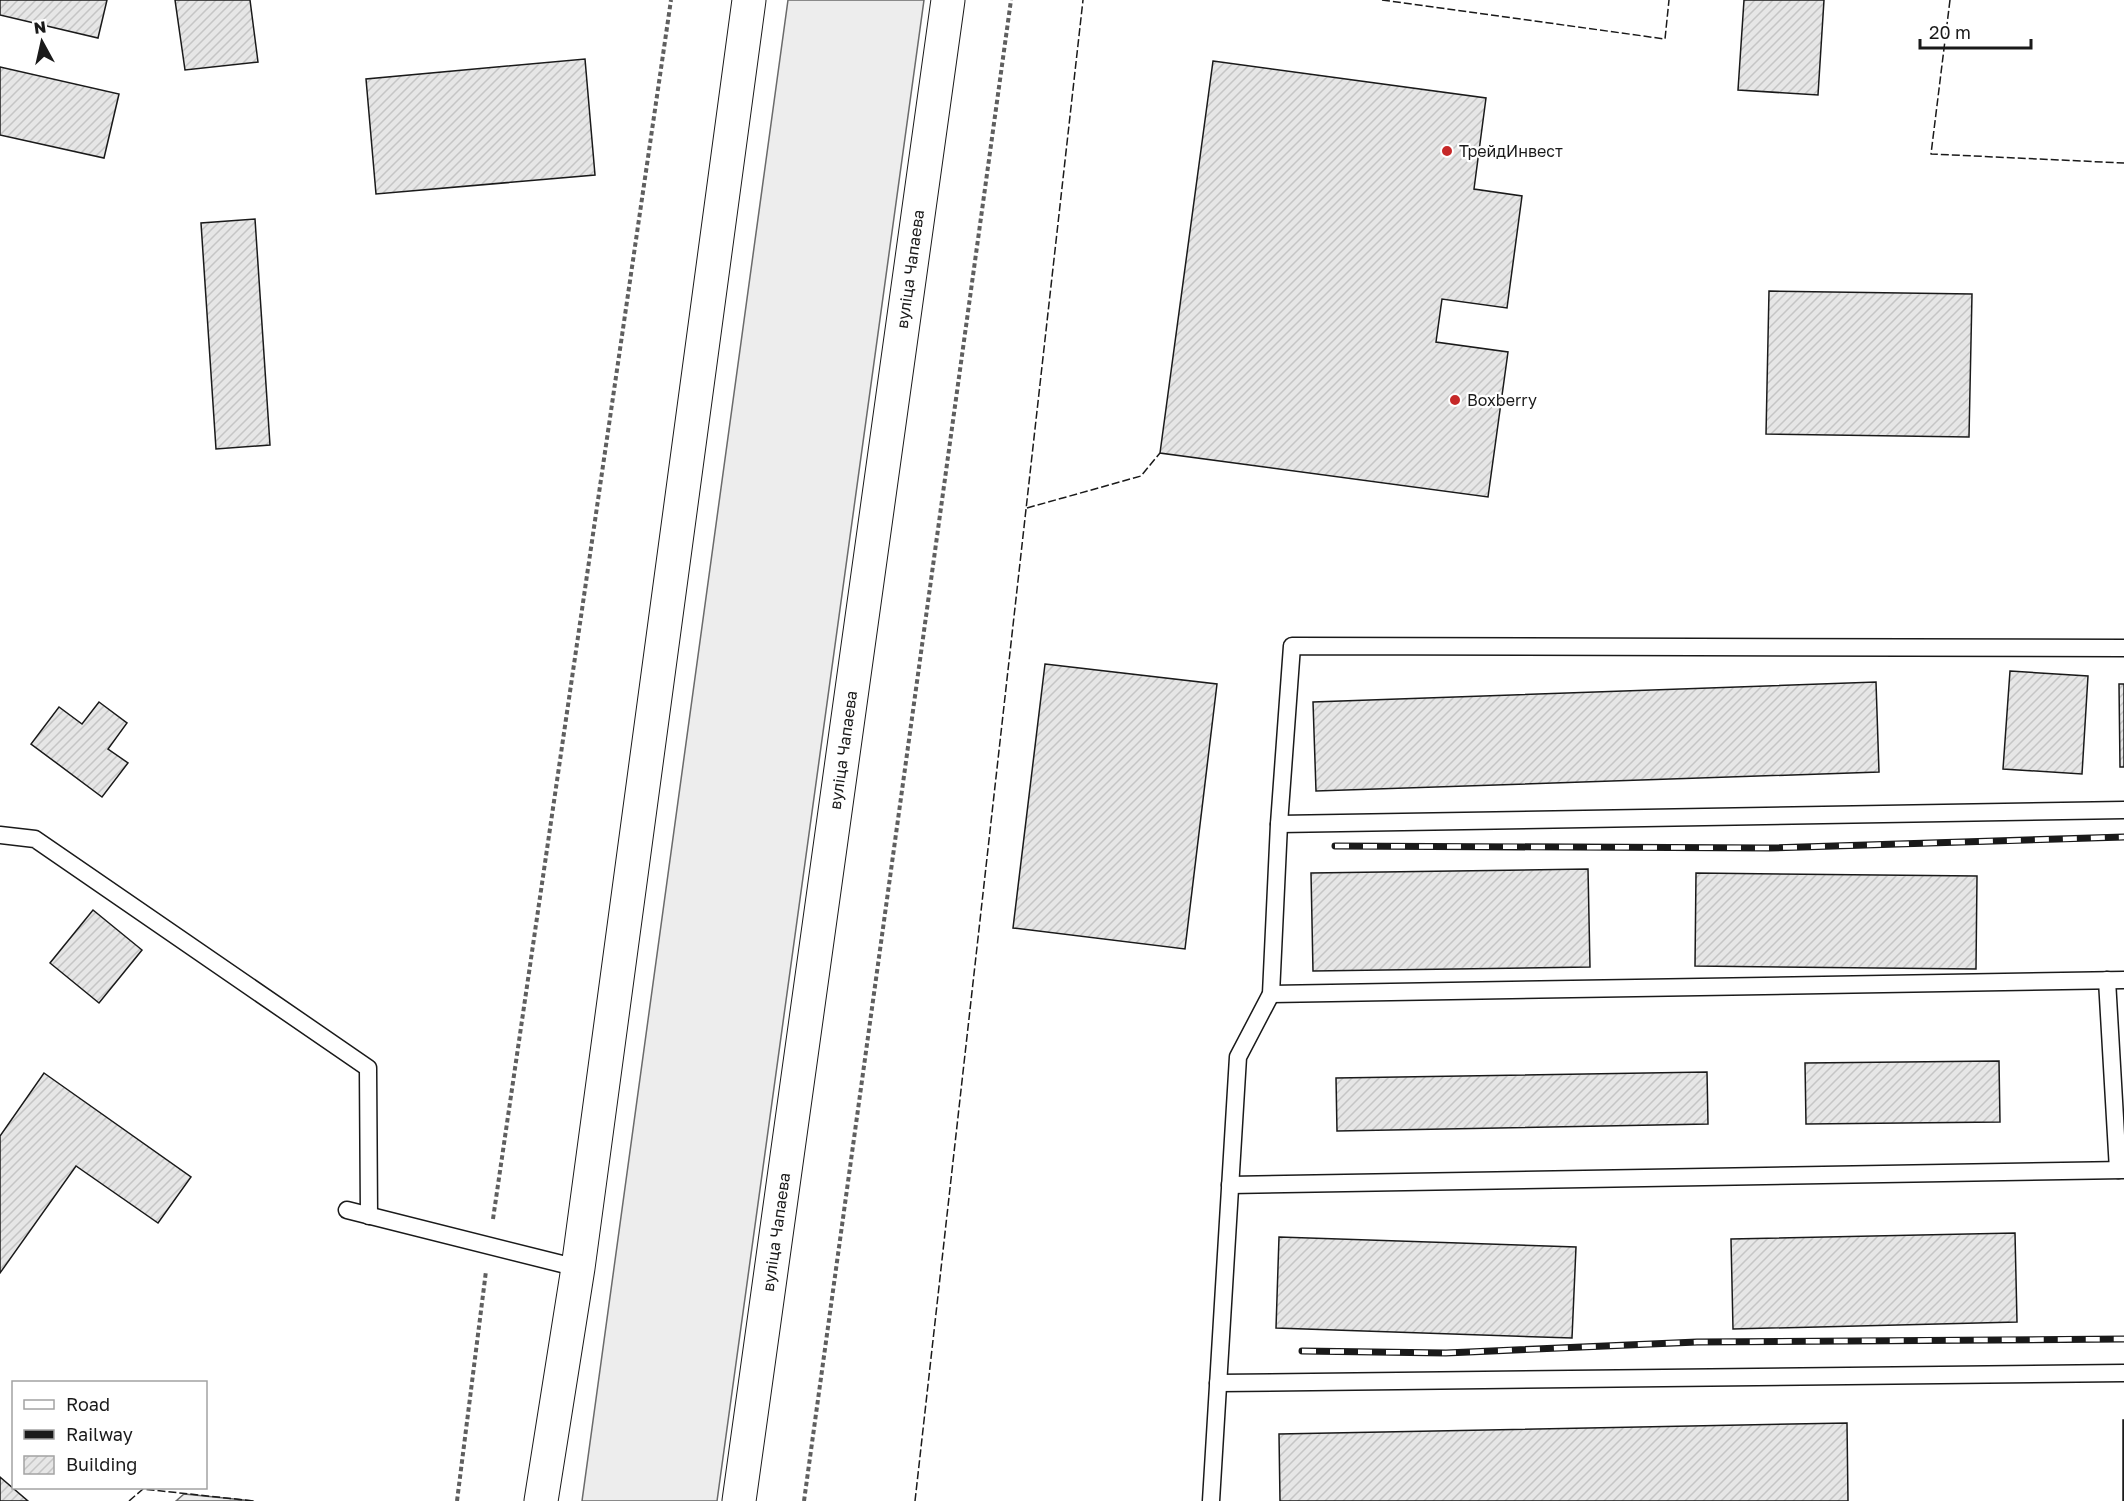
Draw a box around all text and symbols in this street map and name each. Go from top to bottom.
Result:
north arrow [12,12,72,72]
scale bar [1920,12,2031,50]
text: N [32,16,47,38]
text: 20 m [1929,21,1971,43]
place label: ТрейдИнвест [1459,141,1563,161]
marker: ТрейдИнвест [1440,144,1454,158]
street label: вуліца Чапаева [892,208,928,330]
place label: Boxberry [1467,390,1537,410]
marker: Boxberry [1448,393,1462,407]
street label: вуліца Чапаева [825,689,861,811]
street label: вуліца Чапаева [758,1171,794,1293]
legend [12,1381,207,1489]
text: Road [66,1393,110,1415]
text: Railway [66,1423,133,1445]
text: Building [66,1453,137,1475]

